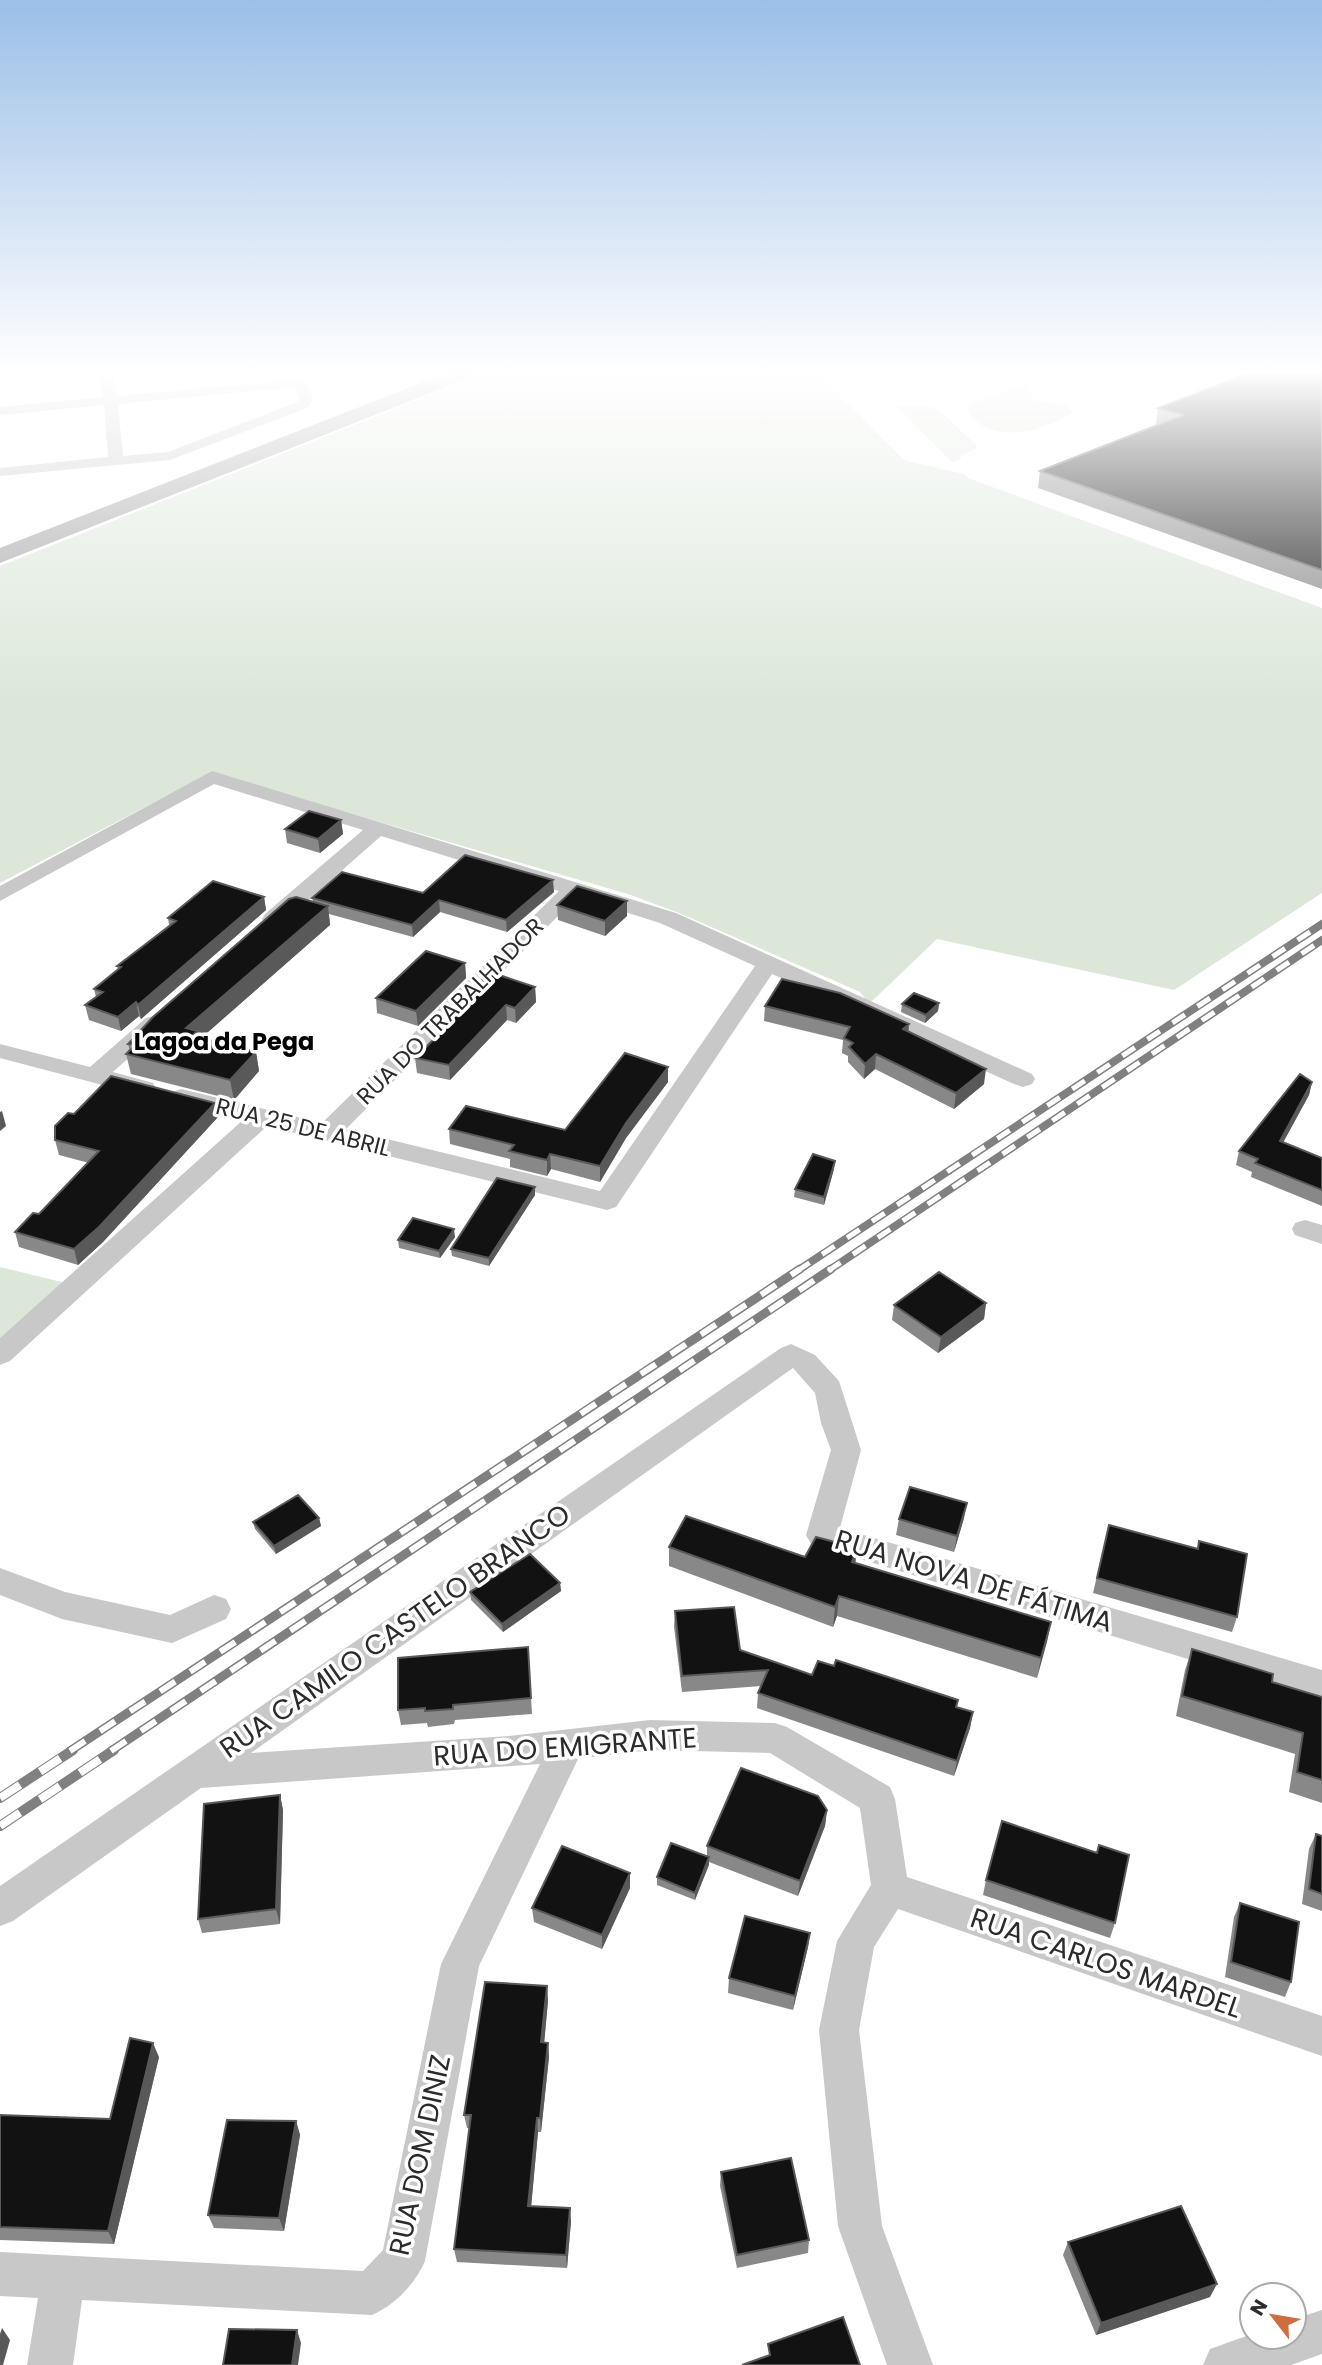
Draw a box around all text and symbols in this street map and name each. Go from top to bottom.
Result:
street label: RUA DO TRABALHADOR [349,910,551,1112]
district label: Lagoa da Pega [134,1025,314,1058]
street label: RUA 25 DE ABRIL [213,1090,393,1164]
street label: RUA CAMILO CASTELO BRANCO [212,1495,578,1767]
street label: RUA NOVA DE FÁTIMA [830,1520,1118,1642]
street label: RUA DO EMIGRANTE [432,1718,698,1776]
street label: RUA CARLOS MARDEL [965,1898,1247,2028]
street label: RUA DOM DINIZ [380,2051,460,2259]
north arrow [1238,2281,1308,2351]
text: N [1244,2294,1274,2321]

